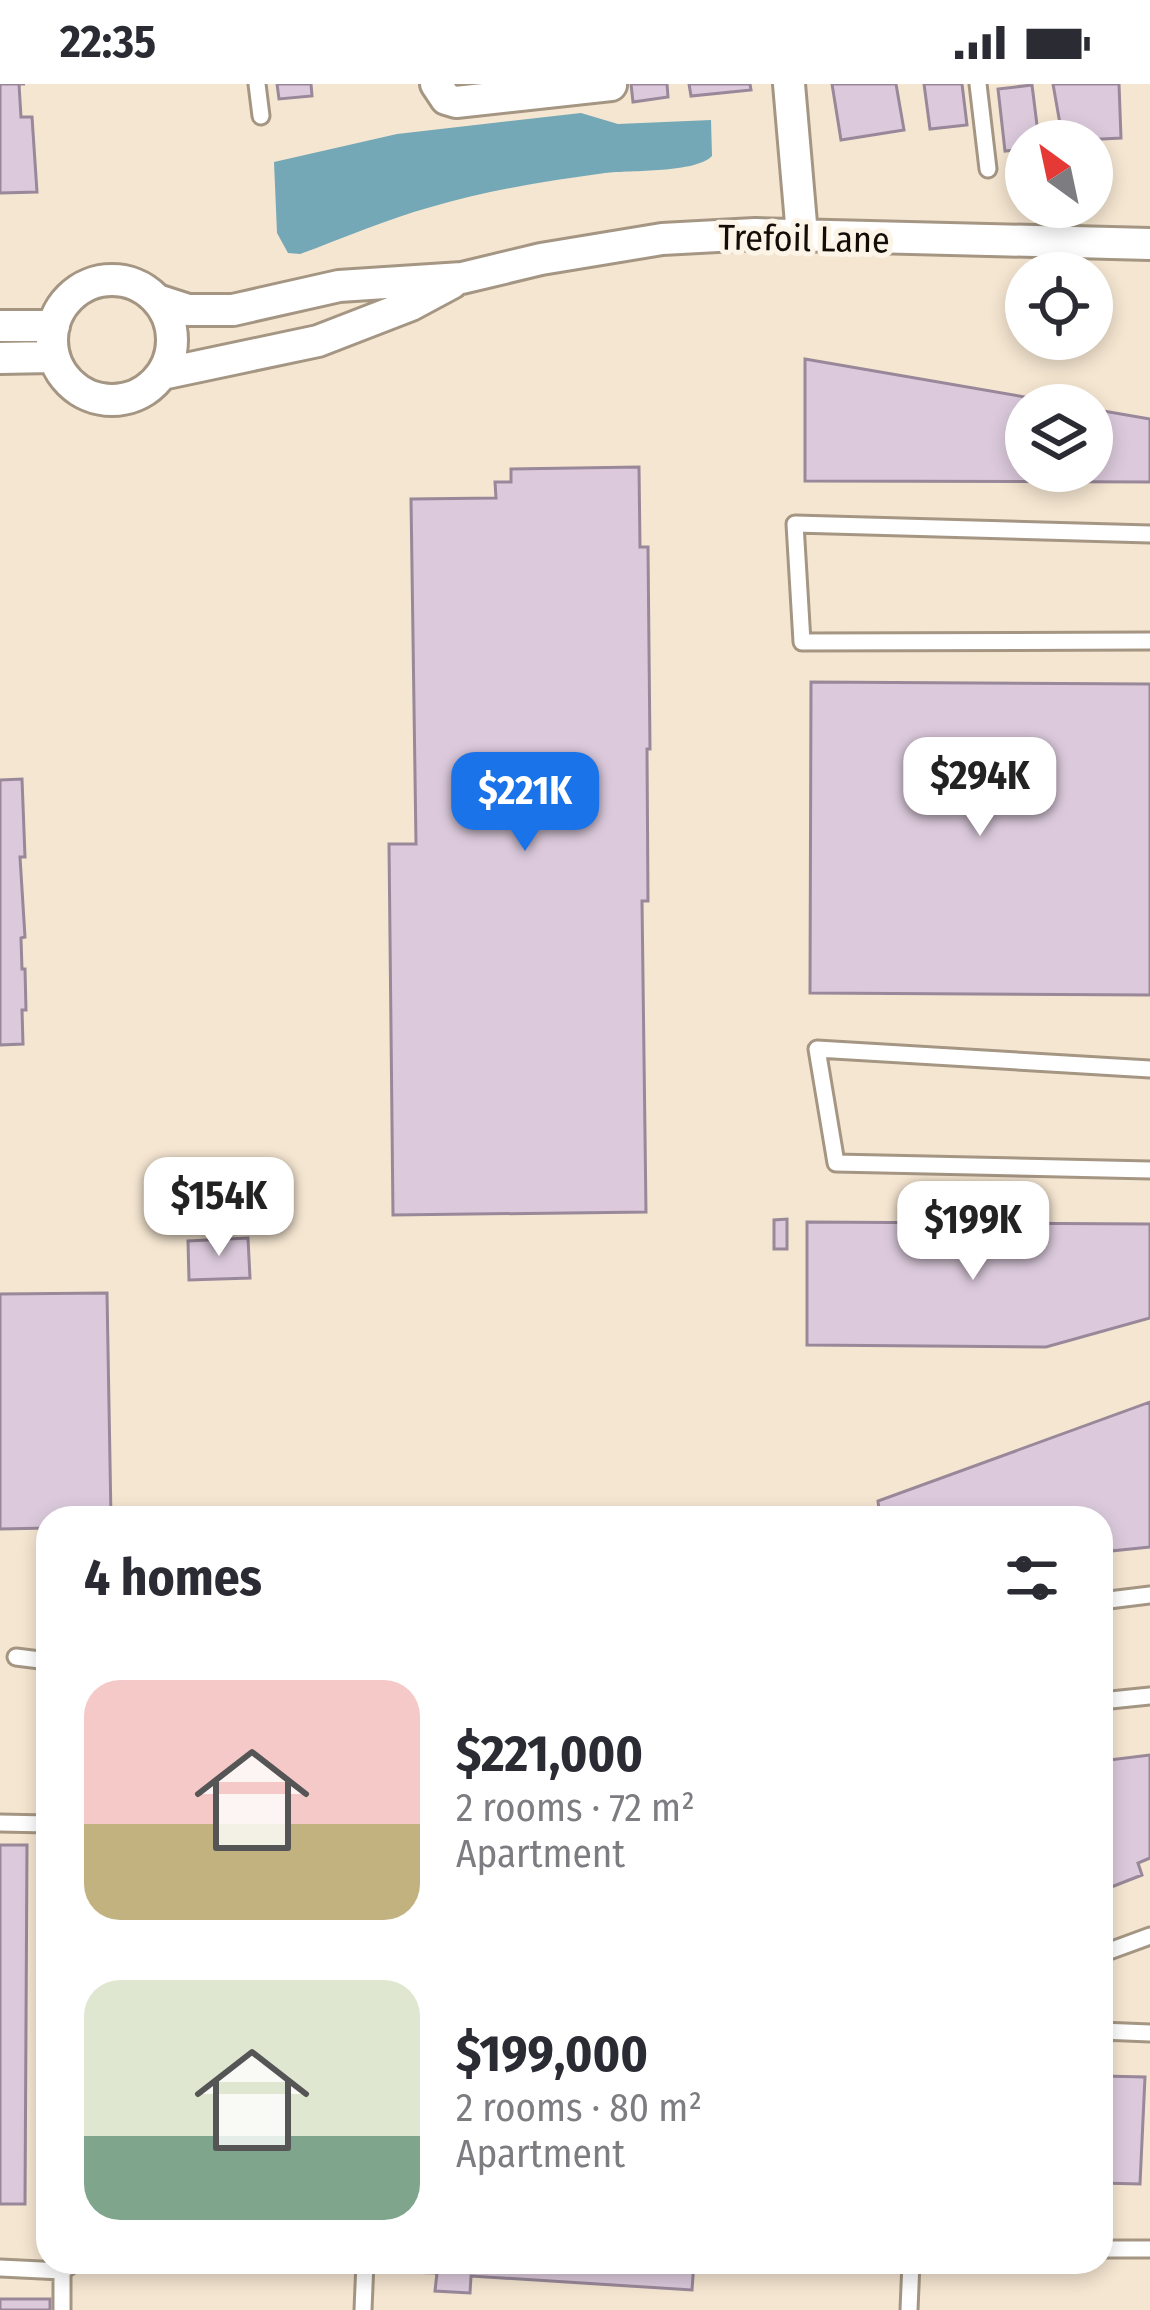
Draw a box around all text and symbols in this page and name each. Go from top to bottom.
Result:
text: 22:35 [60,15,156,69]
north arrow [1005,120,1113,228]
map controls [1005,120,1113,492]
street label: Trefoil Lane [718,216,890,262]
button: locate [1005,252,1113,360]
button: layers [1005,384,1113,492]
pin: $294K [896,737,1064,839]
pin: $221K [441,752,609,854]
text: $294K [930,753,1030,799]
text: $221K [478,768,572,814]
pin: $154K [135,1157,303,1259]
text: $154K [171,1173,267,1219]
pin: $199K [889,1181,1057,1283]
text: $199K [924,1197,1022,1243]
icon: filters [999,1545,1065,1611]
text: 4 homes [84,1547,262,1609]
text: $221,000 [456,1723,643,1785]
icon: home [180,1728,324,1872]
text: 2 rooms · 72 m² [456,1785,695,1831]
text: Apartment [456,1831,625,1877]
text: $199,000 [456,2023,648,2085]
icon: home [180,2028,324,2172]
text: 2 rooms · 80 m² [456,2085,702,2131]
text: Apartment [456,2131,625,2177]

